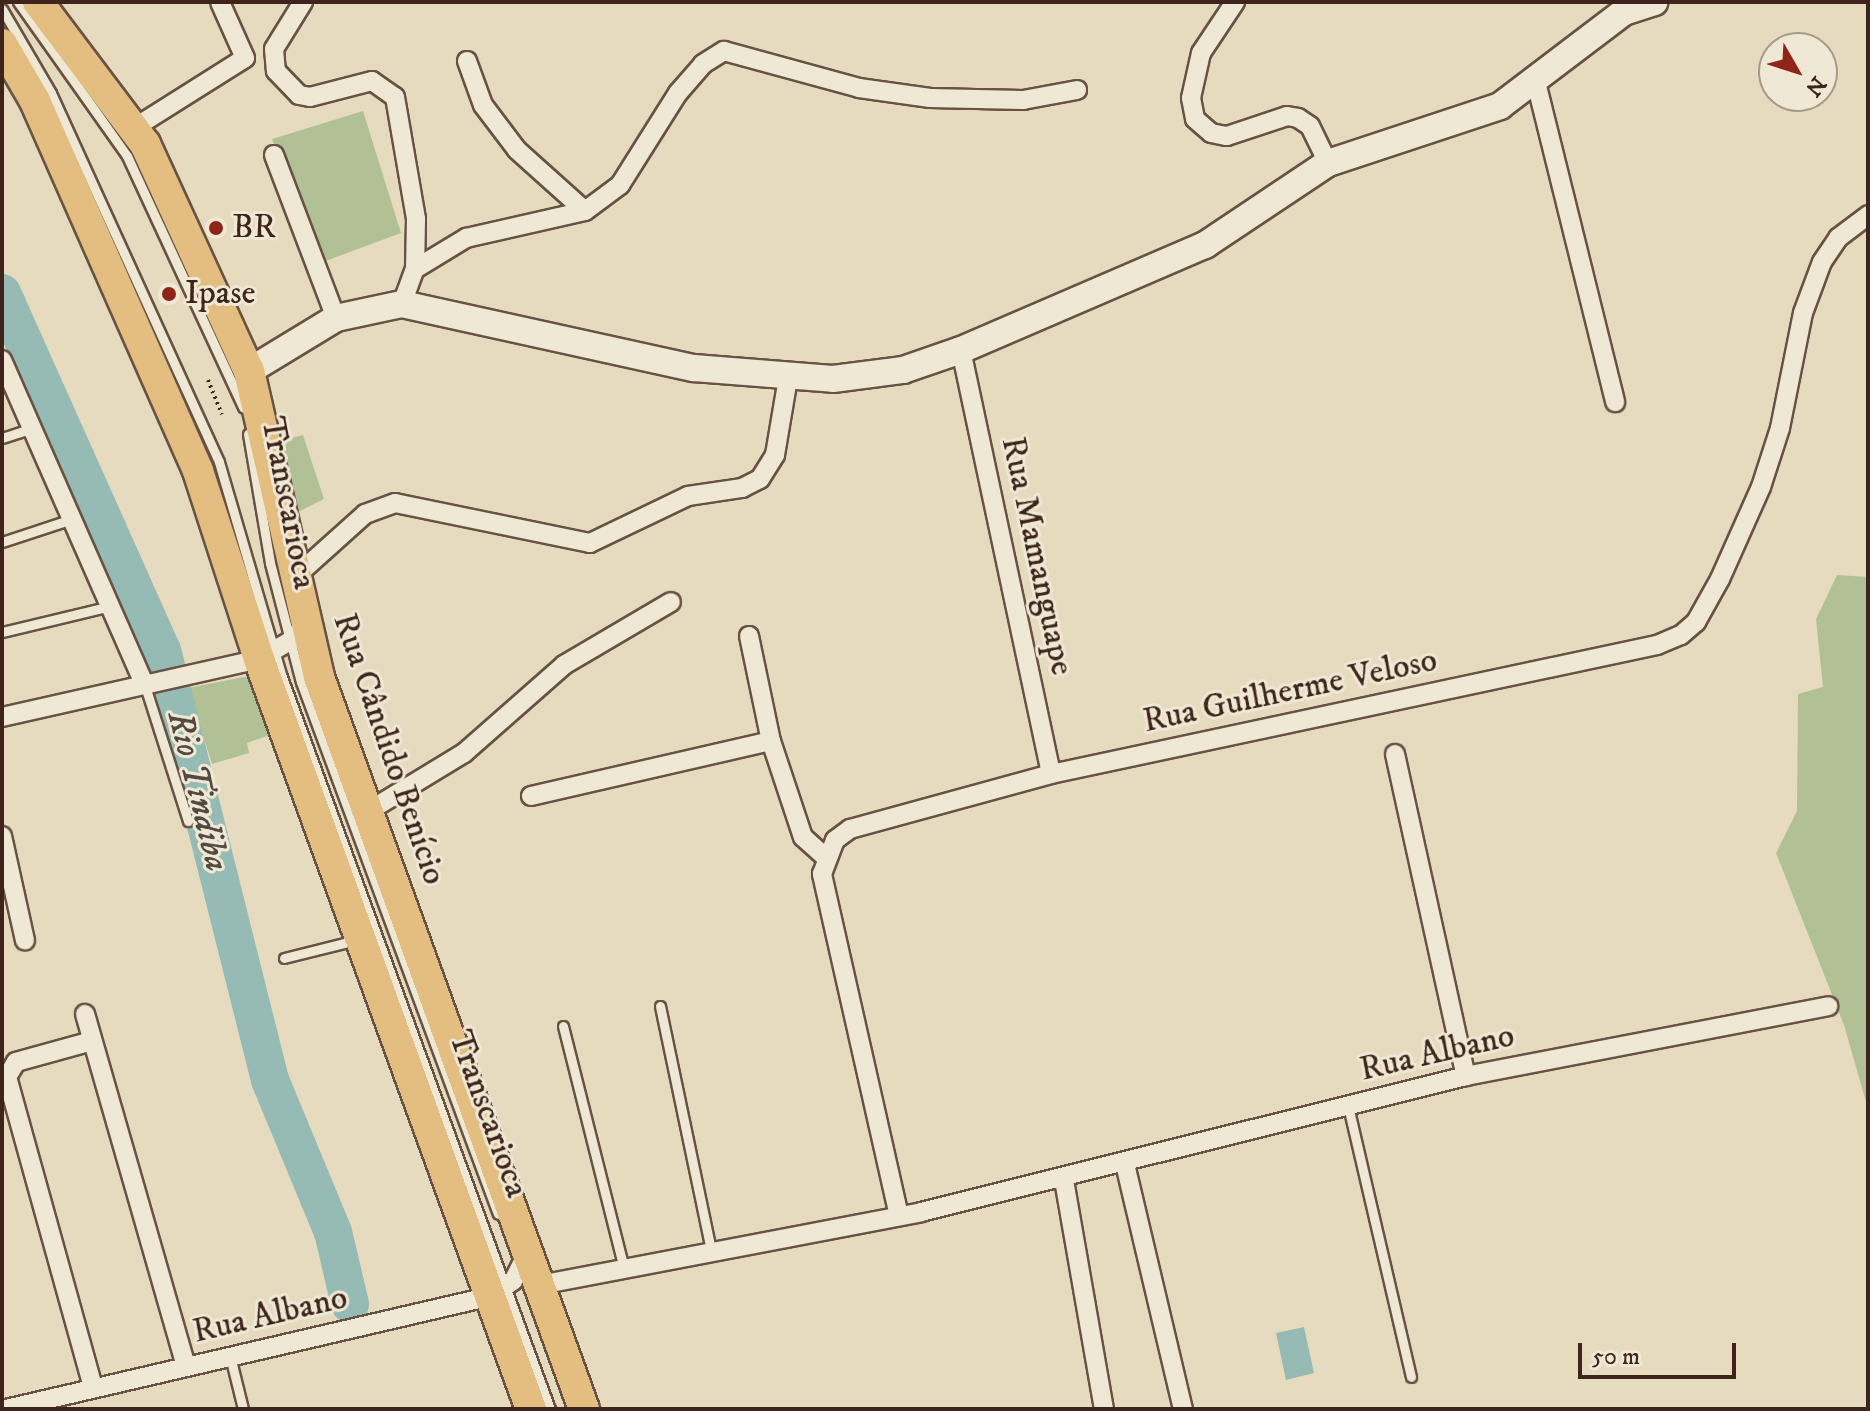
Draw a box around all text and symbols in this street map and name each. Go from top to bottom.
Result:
north arrow [1758,32,1838,112]
text: N [1799,71,1832,102]
place label: BR [232,208,276,248]
marker: BR [207,219,225,237]
place label: Ipase [185,274,256,314]
marker: Ipase [160,285,178,303]
street label: Transcarioca [251,413,325,593]
street label: Rua Mamanguape [992,433,1082,679]
street label: Rua Cândido Benício [323,608,455,890]
street label: Rua Guilherme Veloso [1139,640,1441,742]
water label: Rio Tindiba [157,706,239,876]
street label: Rua Albano [1356,1015,1518,1091]
street label: Transcarioca [439,1025,537,1203]
street label: Rua Albano [189,1277,351,1353]
scale bar [1582,1327,1740,1377]
text: 50 m [1592,1342,1640,1372]

